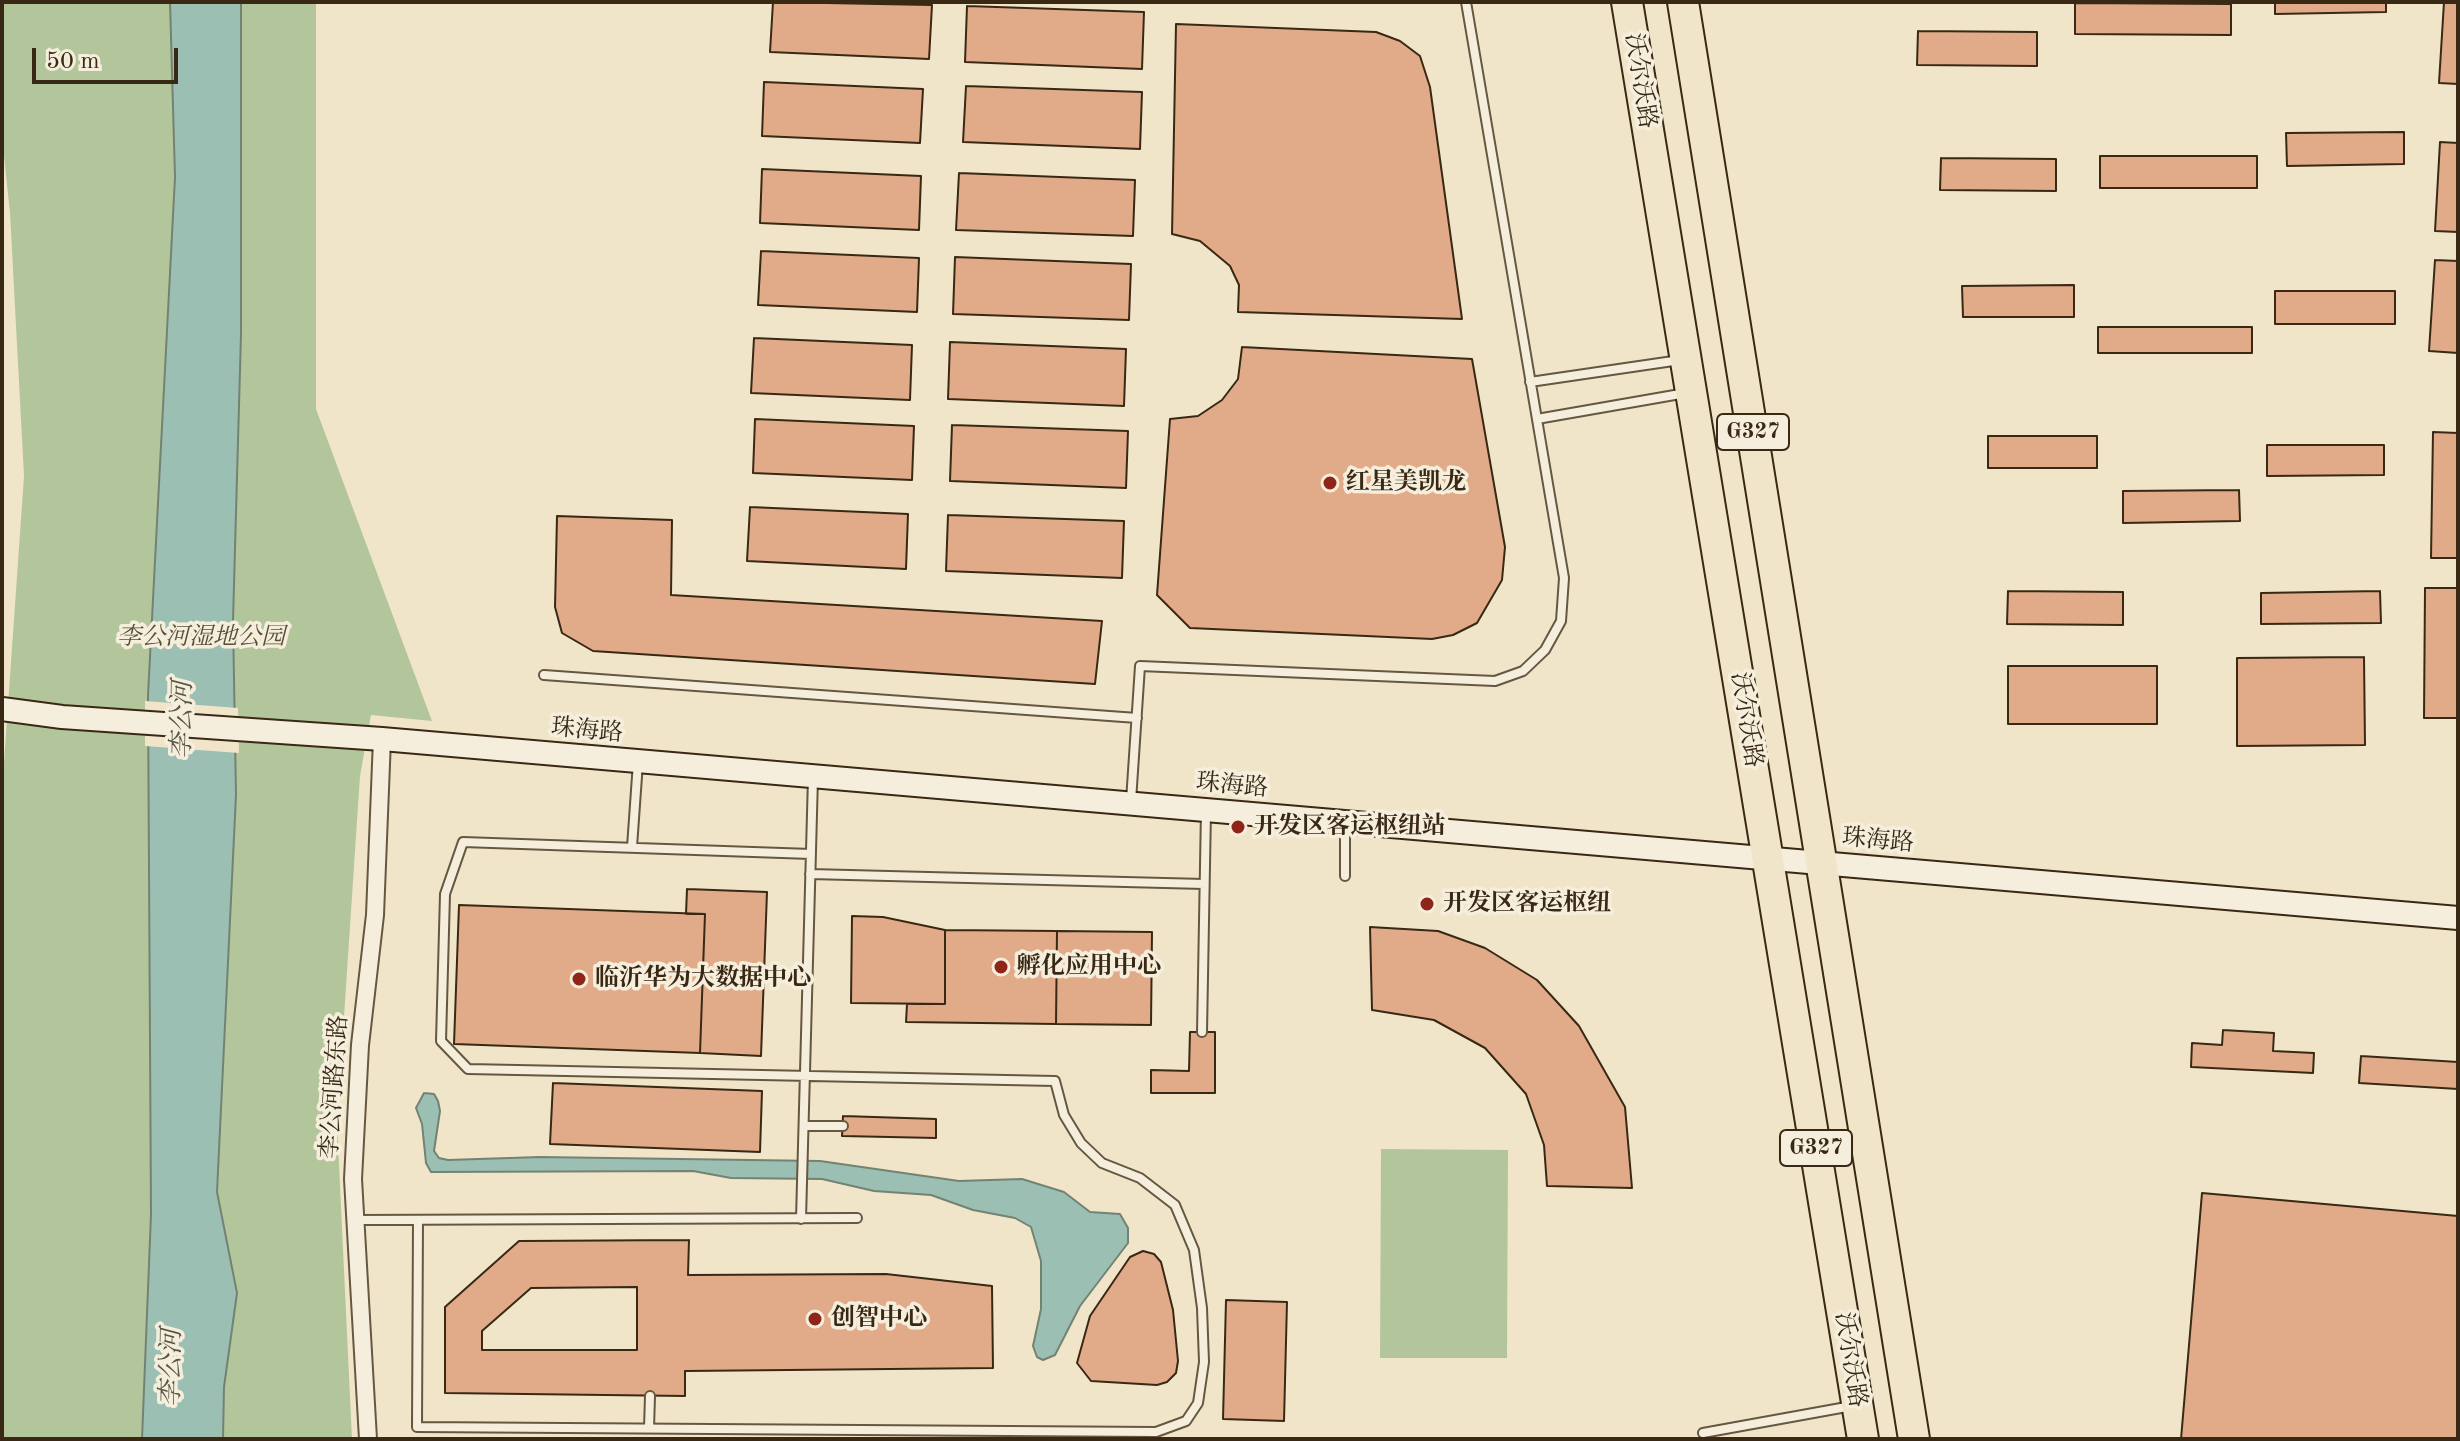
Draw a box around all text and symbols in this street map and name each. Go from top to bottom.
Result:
street label: 沃尔沃路 [1618,31,1662,131]
scale bar [36,32,182,82]
text: 50 m [46,50,100,74]
road number: G327 [1717,414,1789,450]
place label: 红星美凯龙 [1346,469,1466,497]
marker: 红星美凯龙 [1321,474,1339,492]
park label: 李公河湿地公园 [117,624,285,652]
street label: 沃尔沃路 [1724,670,1768,770]
water label: 李公河 [167,681,199,759]
street label: 珠海路 [550,714,624,748]
street label: 珠海路 [1195,769,1269,803]
place label: 开发区客运枢纽站 [1254,813,1446,841]
marker: 开发区客运枢纽站 [1229,818,1247,836]
street label: 珠海路 [1841,824,1915,858]
place label: 开发区客运枢纽 [1443,890,1611,918]
marker: 开发区客运枢纽 [1418,895,1436,913]
place label: 孵化应用中心 [1017,953,1161,981]
marker: 孵化应用中心 [992,958,1010,976]
place label: 临沂华为大数据中心 [595,965,811,993]
marker: 临沂华为大数据中心 [570,970,588,988]
street label: 李公河路东路 [316,1014,354,1160]
road number: G327 [1780,1130,1852,1166]
place label: 创智中心 [831,1305,927,1333]
marker: 创智中心 [806,1310,824,1328]
street label: 沃尔沃路 [1828,1310,1872,1410]
water label: 李公河 [156,1329,188,1407]

